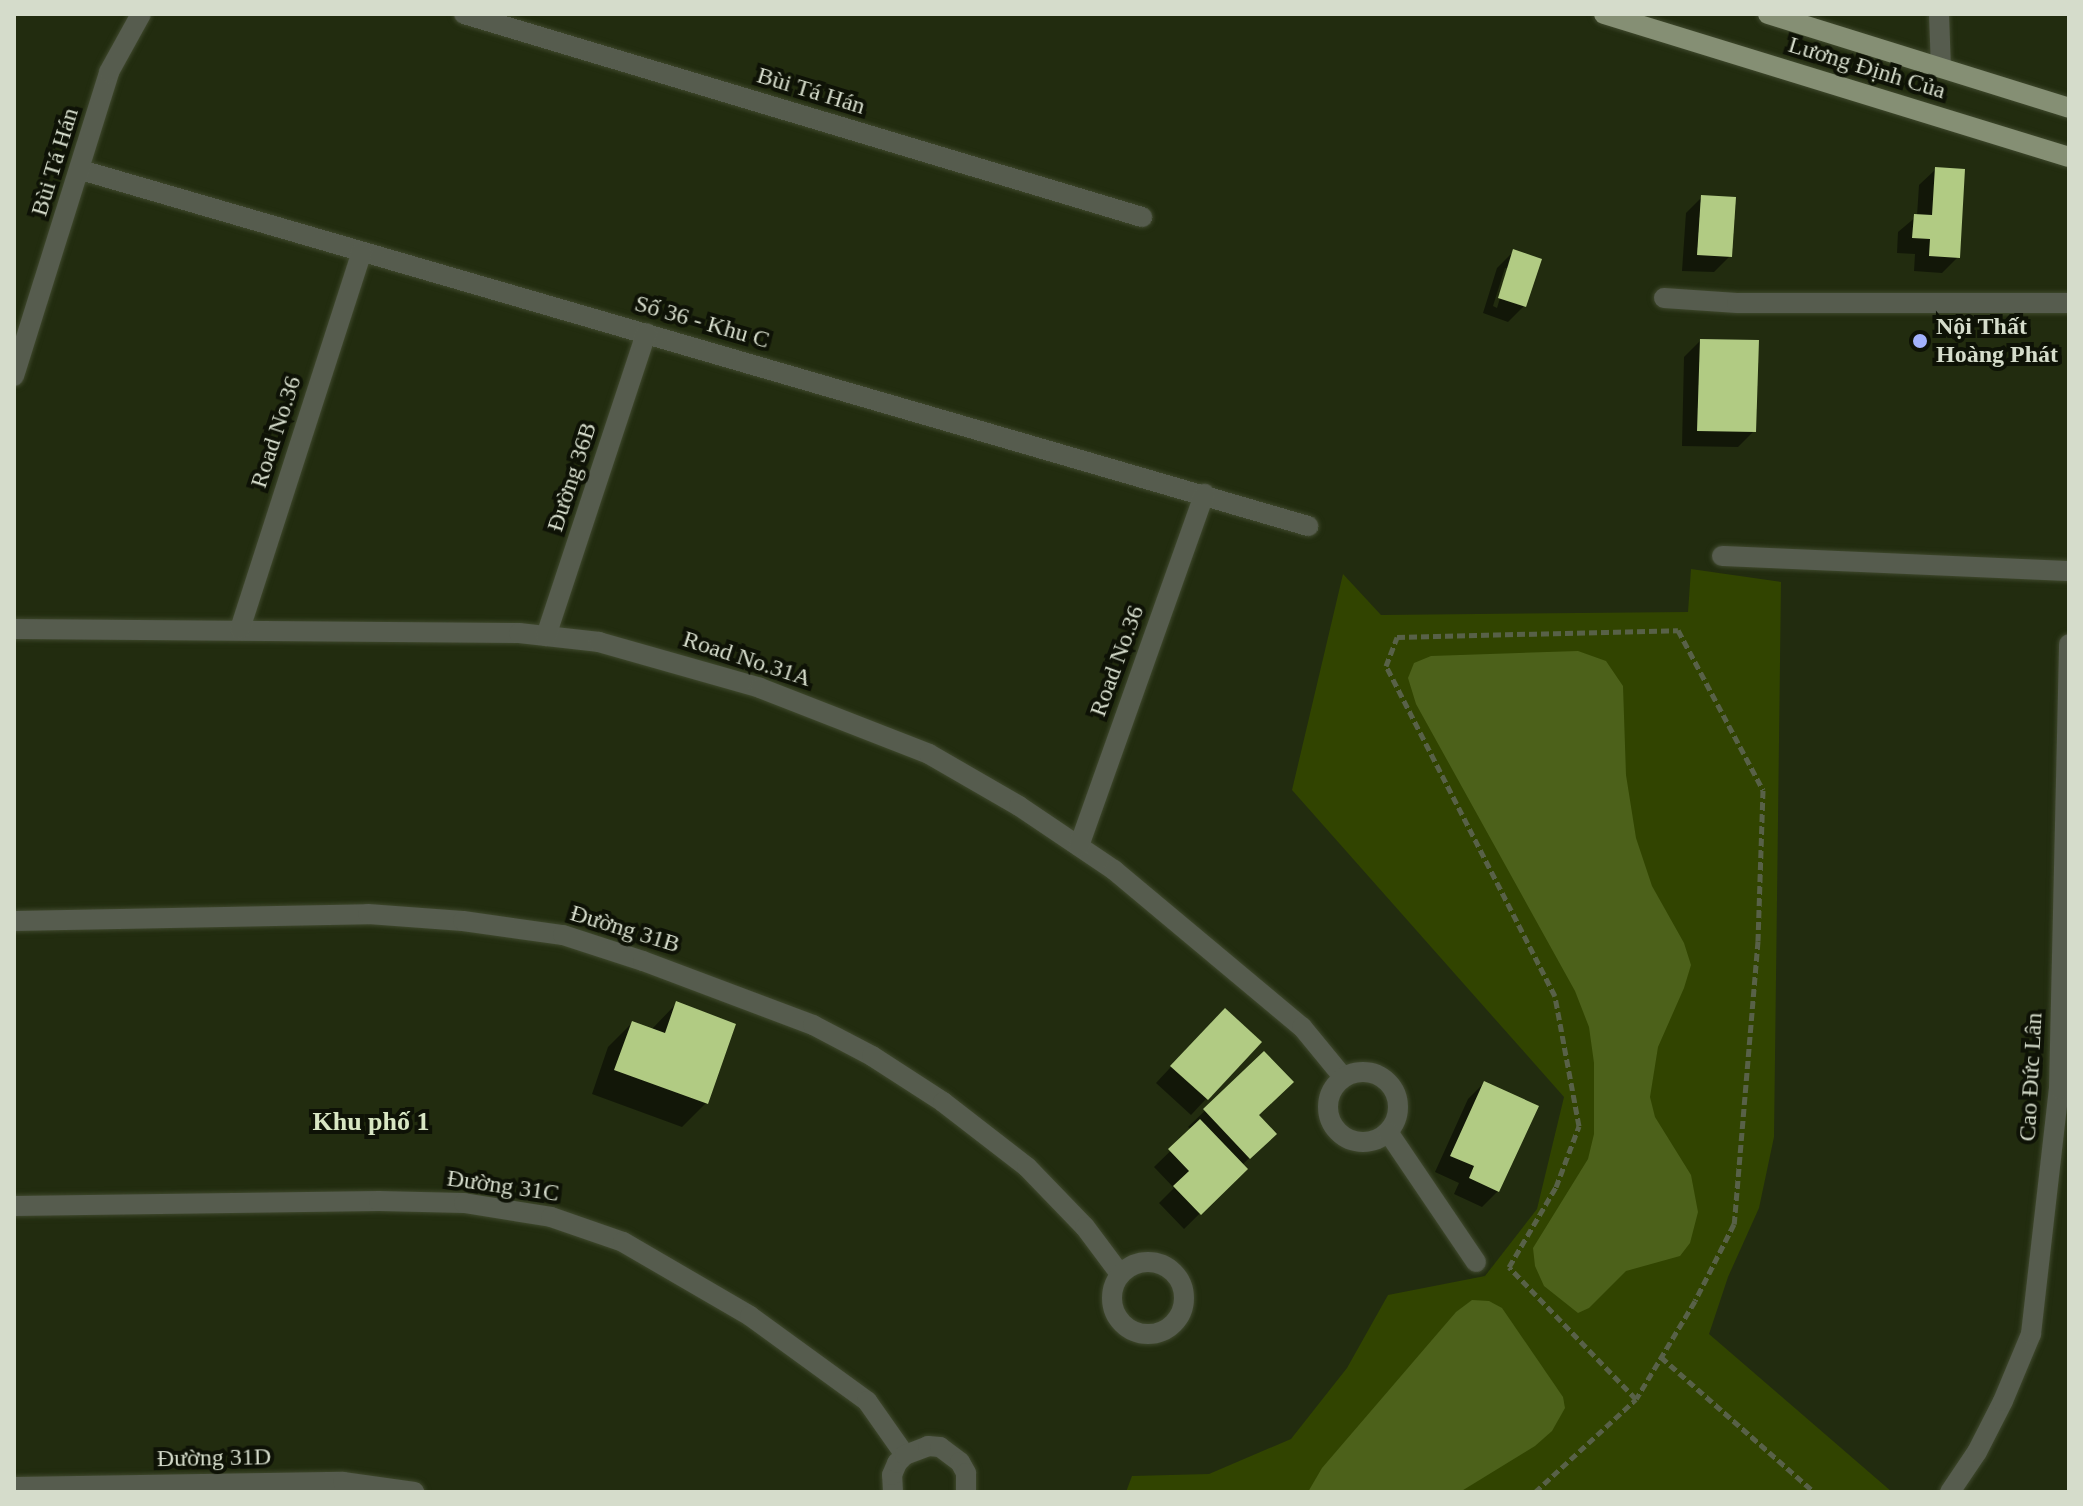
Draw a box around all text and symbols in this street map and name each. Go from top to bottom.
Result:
street label: Lương Định Của [1785,30,1949,106]
street label: Bùi Tá Hán [753,61,869,121]
street label: Bùi Tá Hán [25,104,85,220]
street label: Số 36 - Khu C [631,289,773,355]
place label: Nội Thất Hoàng Phát [1936,313,2058,369]
marker: Nội Thất Hoàng Phát [1911,332,1929,350]
street label: Road No.36 [244,372,308,492]
street label: Đường 36B [541,419,603,535]
street label: Road No.36 [1084,602,1150,720]
street label: Road No.31A [679,625,815,693]
street label: Đường 31B [567,899,683,959]
street label: Cao Đức Lân [2013,1012,2049,1142]
district label: Khu phố 1 [312,1106,430,1138]
street label: Đường 31C [445,1164,561,1208]
street label: Đường 31D [157,1443,271,1473]

